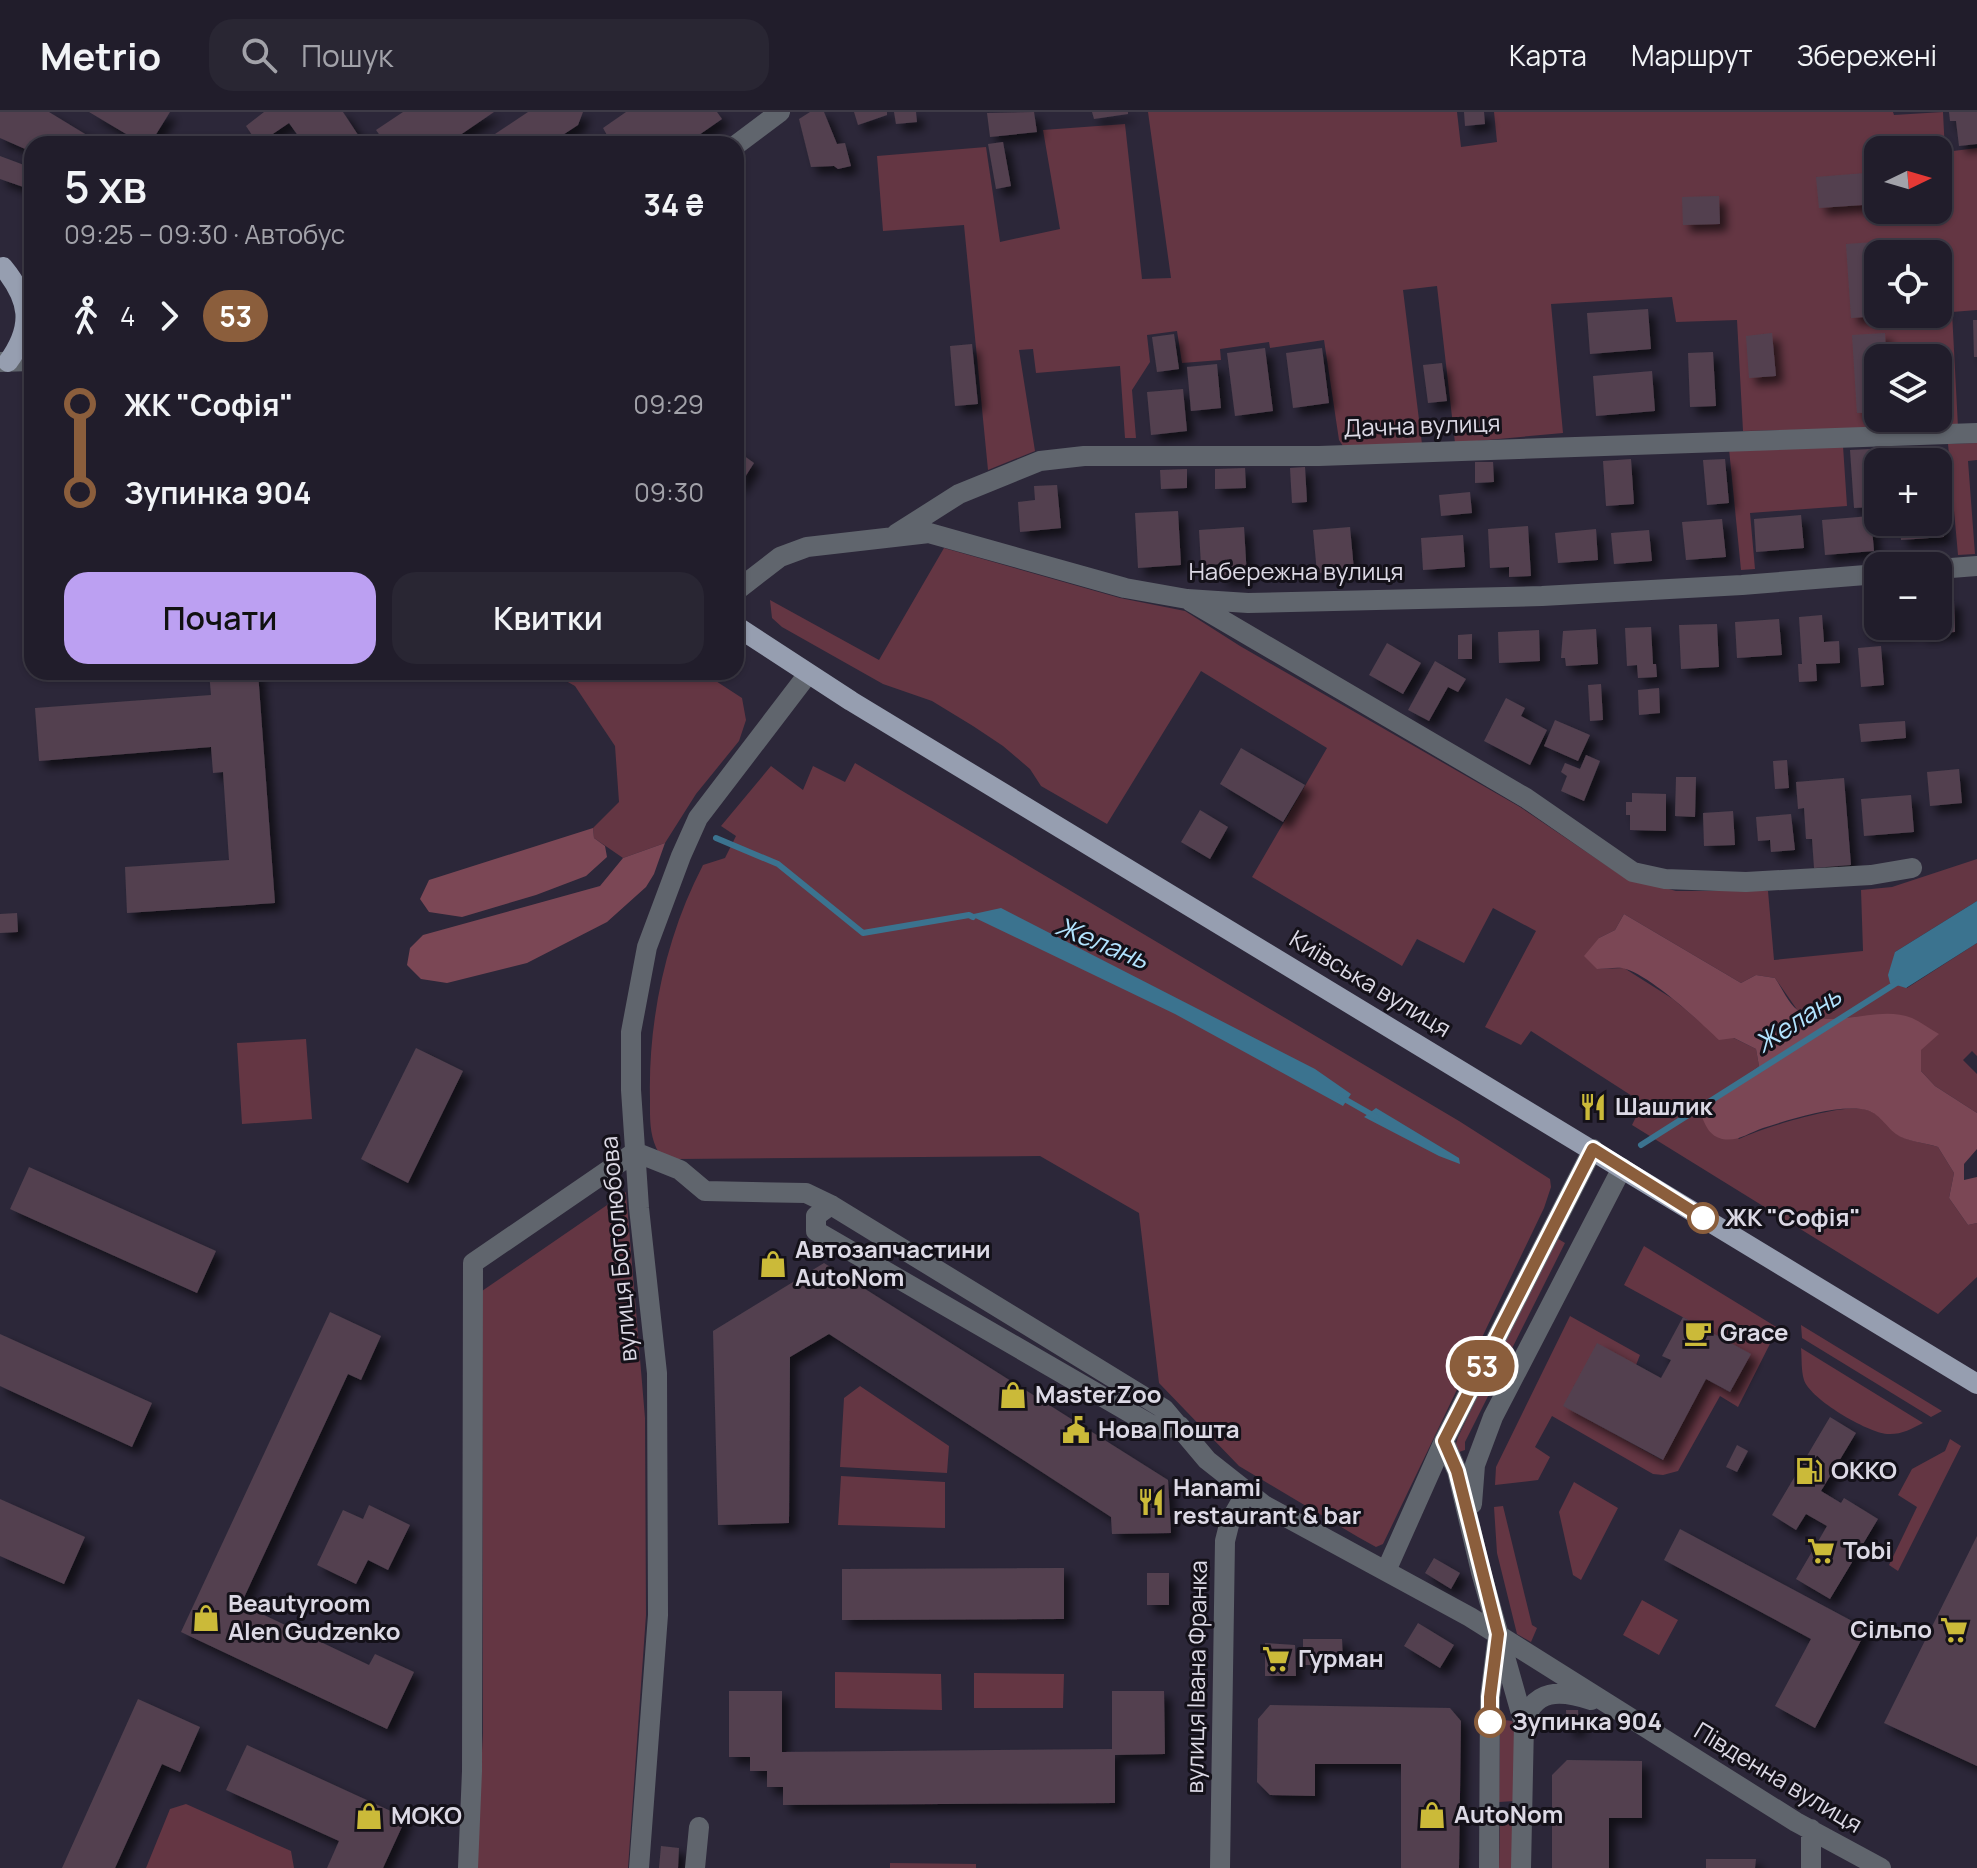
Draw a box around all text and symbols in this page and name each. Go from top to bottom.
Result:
search box [209,19,769,91]
text: Metrio [40,29,161,81]
icon: search [237,33,281,77]
text: Пошук [301,35,393,76]
text: Карта [1509,36,1587,74]
text: Маршрут [1631,36,1753,74]
text: Збережені [1797,36,1937,74]
north arrow [1864,136,1952,224]
map controls [1864,136,1952,640]
text: 5 хв [64,156,147,216]
text: 34 ₴ [644,184,704,225]
text: 09:25 – 09:30 · Автобус [64,216,345,252]
button: locate [1864,240,1952,328]
icon: walk [64,294,108,338]
icon: forward [147,294,191,338]
text: 53 [219,297,252,335]
text: 4 [120,298,135,334]
button: layers [1864,344,1952,432]
text: ЖК "Софія" [124,384,294,425]
text: 09:29 [633,386,704,422]
street label: Дачна вулиця [1343,405,1501,444]
button: + [1864,448,1952,536]
text: Зупинка 904 [124,472,312,513]
text: 09:30 [634,474,704,510]
button: − [1864,552,1952,640]
street label: Набережна вулиця [1188,554,1404,587]
button: Почати [64,572,376,664]
button: Квитки [392,572,704,664]
water label: Желань [1051,907,1155,977]
street label: Київська вулиця [1284,921,1458,1044]
water label: Желань [1747,977,1849,1060]
place label: Шашлик [1615,1089,1714,1122]
restaurant icon: Шашлик [1578,1092,1608,1122]
street label: вулиця Боголюбова [591,1135,644,1363]
place label: ЖК "Софія" [1725,1200,1861,1233]
marker: ЖК "Софія" [1688,1203,1718,1233]
place label: Автозапчастини AutoNom [795,1232,991,1293]
shop icon: Автозапчастини AutoNom [758,1249,788,1279]
place label: Grace [1720,1315,1789,1348]
cafe icon: Grace [1683,1318,1713,1348]
line badge: 53 [1446,1340,1518,1392]
text: 53 [1466,1347,1498,1385]
place label: MasterZoo [1035,1377,1162,1410]
shop icon: MasterZoo [998,1380,1028,1410]
place label: Нова Пошта [1098,1412,1240,1445]
public building icon: Нова Пошта [1061,1415,1091,1445]
place label: OKKO [1831,1453,1897,1486]
fuel station icon: OKKO [1794,1456,1824,1486]
place label: Hanami restaurant & bar [1173,1470,1361,1531]
restaurant icon: Hanami restaurant & bar [1136,1487,1166,1517]
place label: Tobi [1843,1533,1892,1566]
supermarket icon: Tobi [1806,1536,1836,1566]
street label: вулиця Івана Франка [1177,1560,1214,1794]
place label: Beautyroom Alen Gudzenko [228,1586,401,1647]
shop icon: Beautyroom Alen Gudzenko [191,1603,221,1633]
place label: Сільпо [1850,1612,1932,1645]
supermarket icon: Сільпо [1939,1615,1969,1645]
place label: Гурман [1298,1641,1384,1674]
supermarket icon: Гурман [1261,1644,1291,1674]
place label: Зупинка 904 [1512,1704,1662,1737]
marker: Зупинка 904 [1475,1707,1505,1737]
street label: Південна вулиця [1689,1714,1869,1840]
place label: AutoNom [1454,1797,1563,1830]
place label: МОКО [391,1798,462,1831]
shop icon: AutoNom [1417,1800,1447,1830]
shop icon: МОКО [354,1801,384,1831]

